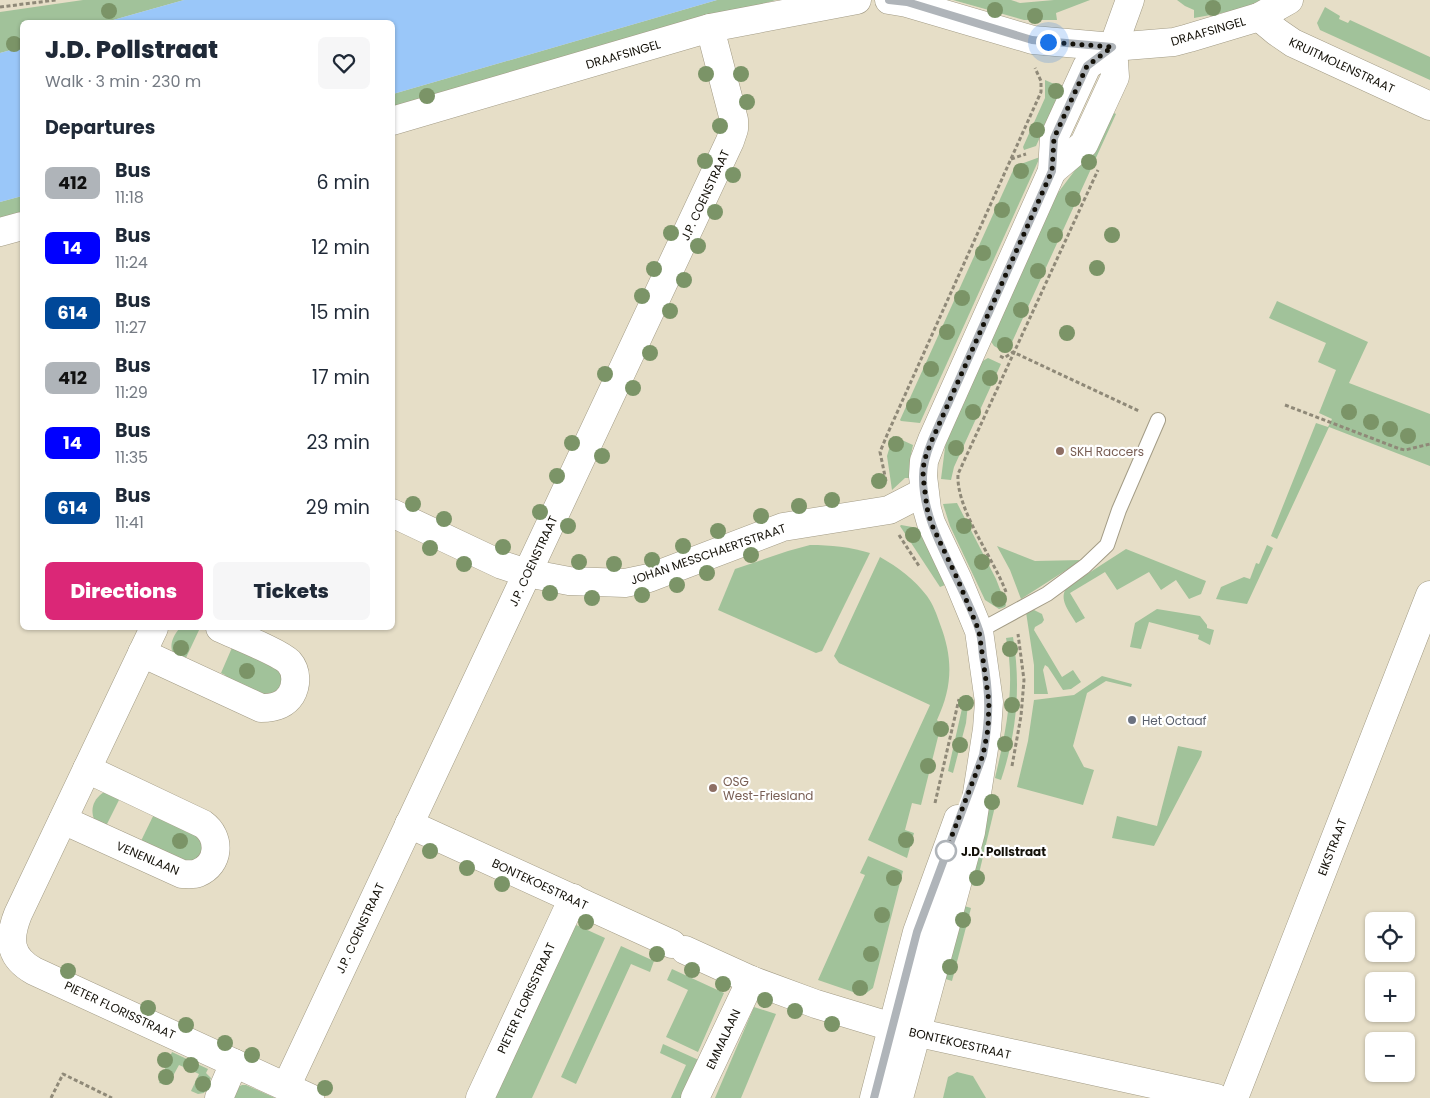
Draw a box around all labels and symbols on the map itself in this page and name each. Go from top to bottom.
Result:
street label: DRAAFSINGEL [1169,12,1247,50]
your location [1036,30,1061,55]
street label: KRUITMOLENSTRAAT [1286,33,1398,97]
street label: DRAAFSINGEL [584,35,662,73]
street label: J.P. COENSTRAAT [677,146,734,243]
place label: SKH Raccers [1070,443,1144,460]
marker: SKH Raccers [1054,445,1066,457]
street label: J.P. COENSTRAAT [505,512,562,609]
street label: JOHAN MESSCHAERTSTRAAT [628,519,789,589]
place label: Het Octaaf [1142,712,1207,729]
marker: Het Octaaf [1126,714,1138,726]
place label: OSG West-Friesland [723,773,813,804]
marker: OSG West-Friesland [707,782,719,794]
street label: EIKSTRAAT [1313,816,1351,878]
street label: VENENLAAN [114,837,182,879]
marker: J.D. Pollstraat [935,840,957,862]
place label: J.D. Pollstraat [961,843,1046,860]
street label: BONTEKOESTRAAT [489,854,591,914]
street label: J.P. COENSTRAAT [332,879,389,976]
street label: PIETER FLORISSTRAAT [493,939,559,1056]
street label: PIETER FLORISSTRAAT [62,977,179,1043]
street label: EMMALAAN [702,1006,744,1072]
street label: BONTEKOESTRAAT [907,1023,1013,1063]

